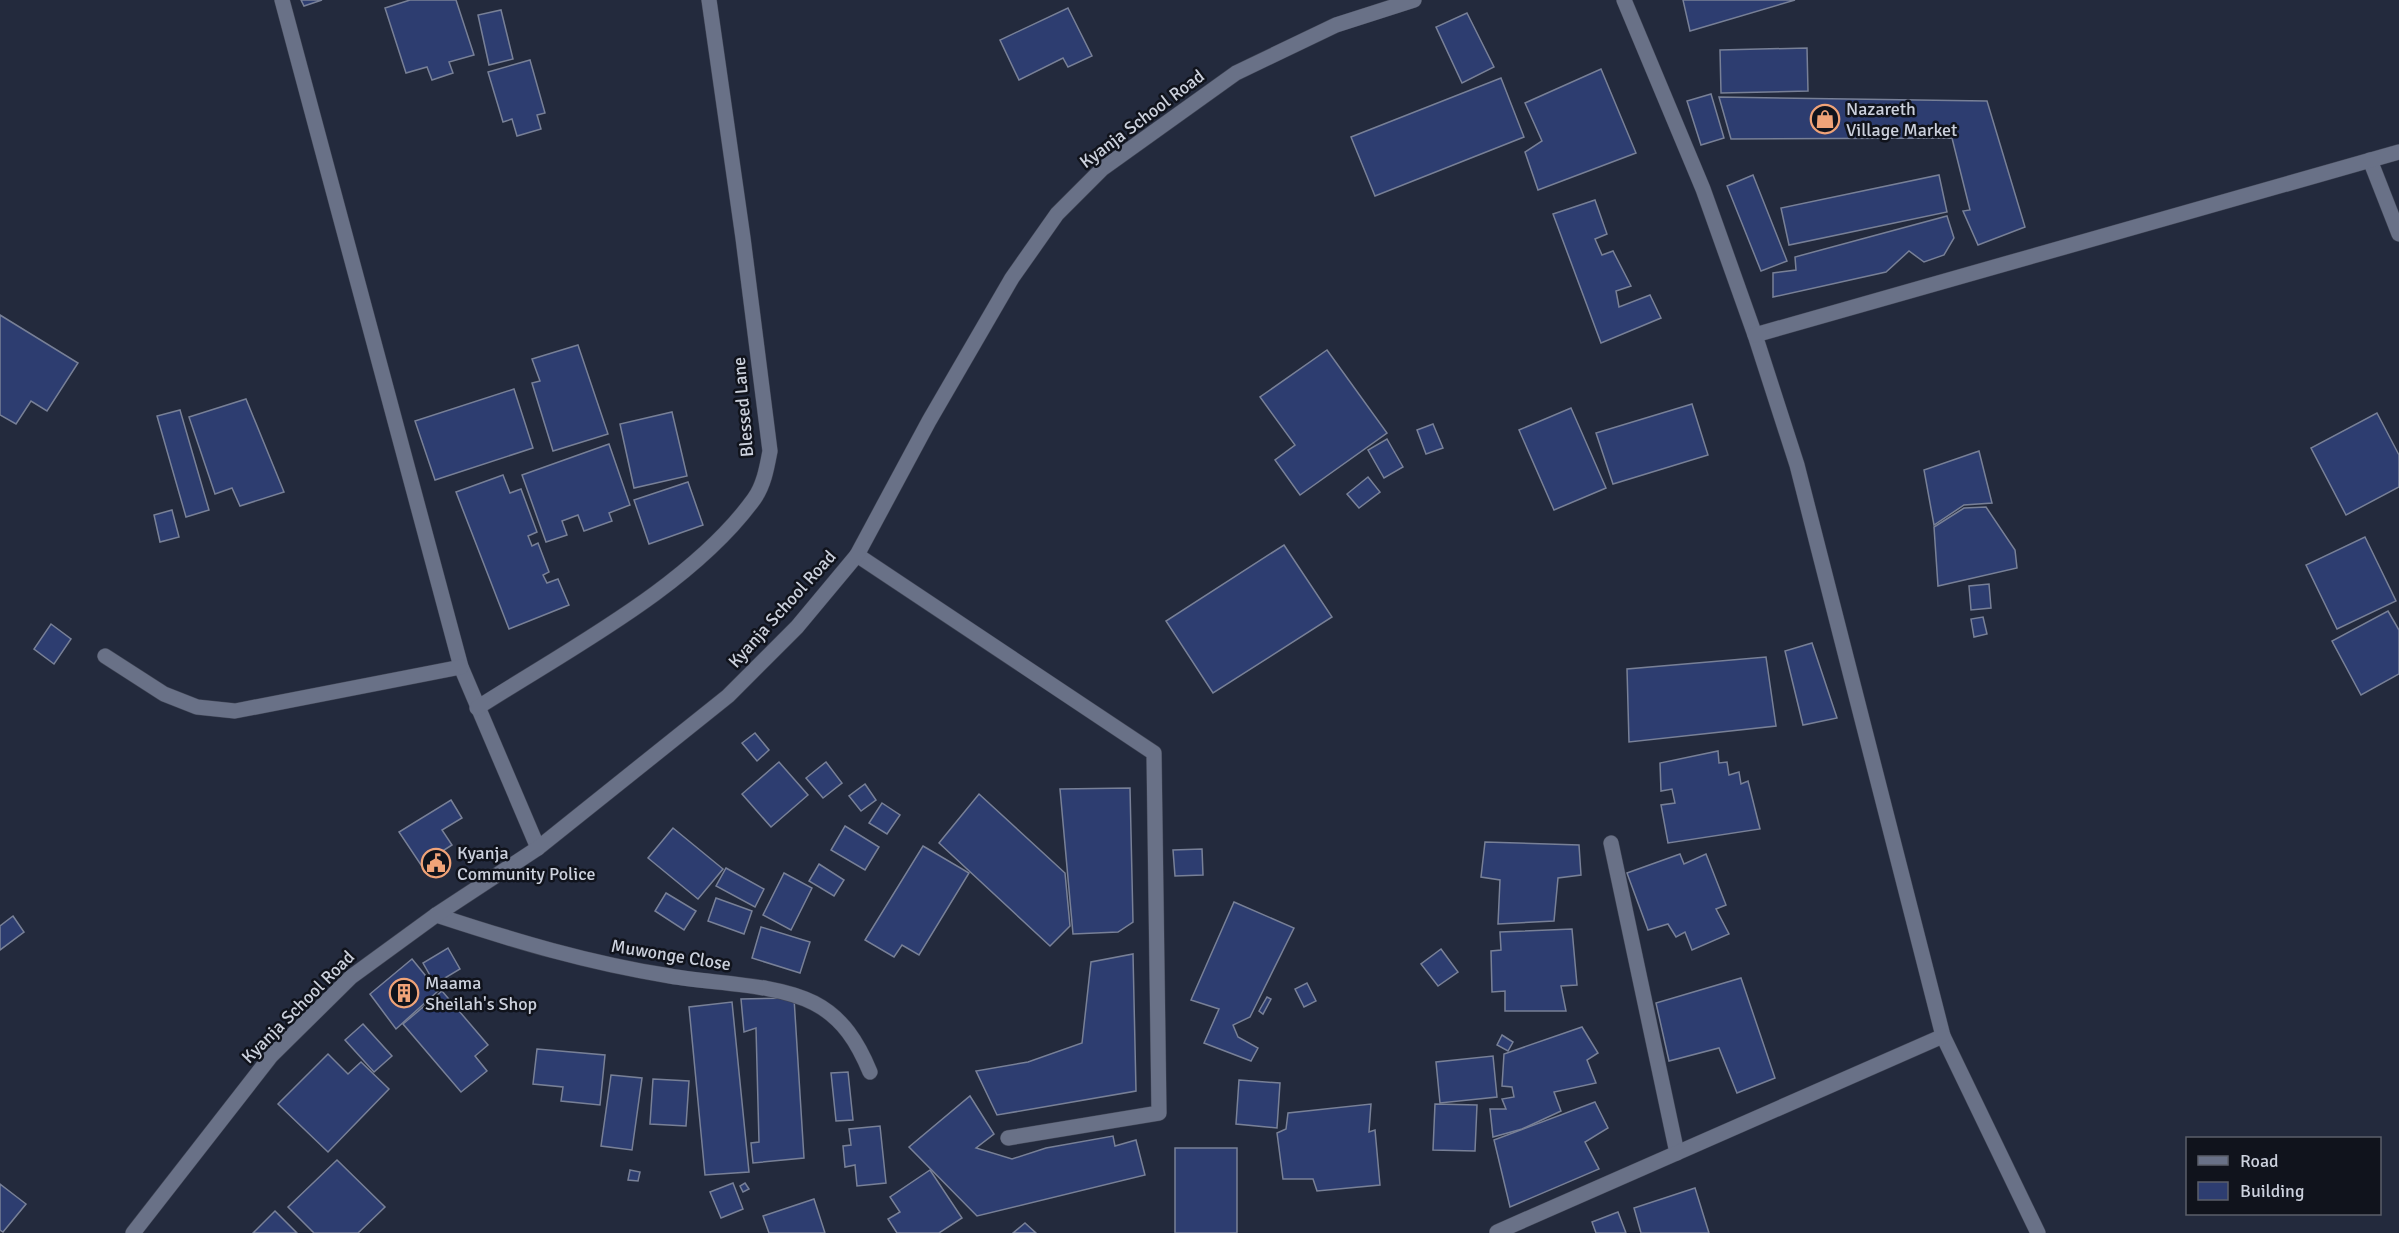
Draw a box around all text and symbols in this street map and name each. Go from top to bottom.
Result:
street label: Kyanja School Road [1075,65,1209,173]
place label: Nazareth Village Market [1846,98,1957,141]
shop icon: Nazareth Village Market [1809,103,1841,135]
street label: Blessed Lane [728,356,758,458]
street label: Kyanja School Road [723,546,841,672]
place label: Kyanja Community Police [457,842,596,885]
public building icon: Kyanja Community Police [420,847,452,879]
street label: Muwonge Close [610,935,732,975]
street label: Kyanja School Road [237,946,359,1068]
place label: Maama Sheilah's Shop [425,972,537,1015]
building icon: Maama Sheilah's Shop [388,977,420,1009]
legend [2186,1137,2381,1215]
text: Road [2240,1150,2279,1172]
text: Building [2240,1180,2304,1202]

